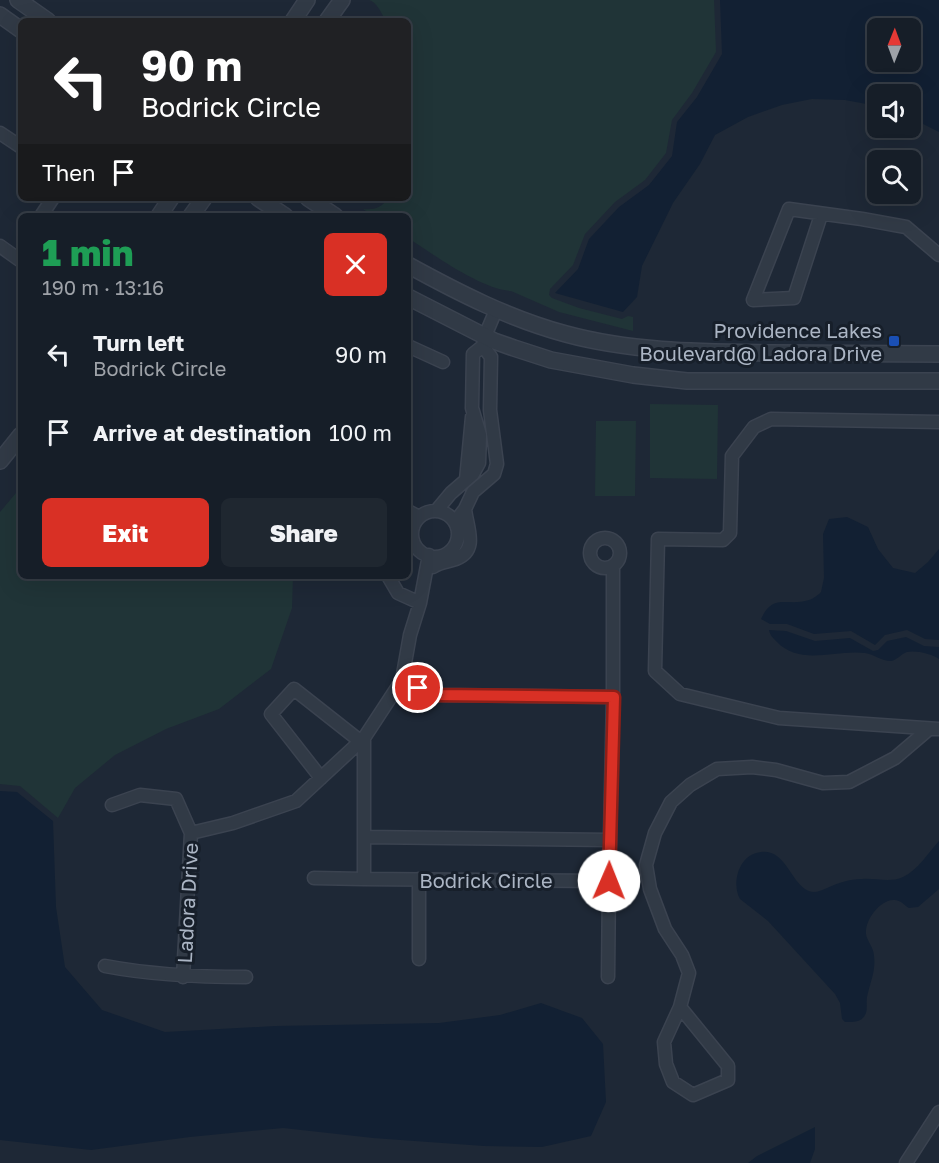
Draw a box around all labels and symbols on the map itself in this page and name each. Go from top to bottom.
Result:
north arrow [867,18,921,72]
place label: Providence Lakes Boulevard@ Ladora Drive [639,318,882,365]
marker: Providence Lakes Boulevard@ Ladora Drive [887,334,901,348]
pin [392,662,443,713]
street label: Ladora Drive [172,842,202,964]
position arrow [577,849,641,913]
street label: Bodrick Circle [419,868,553,892]

